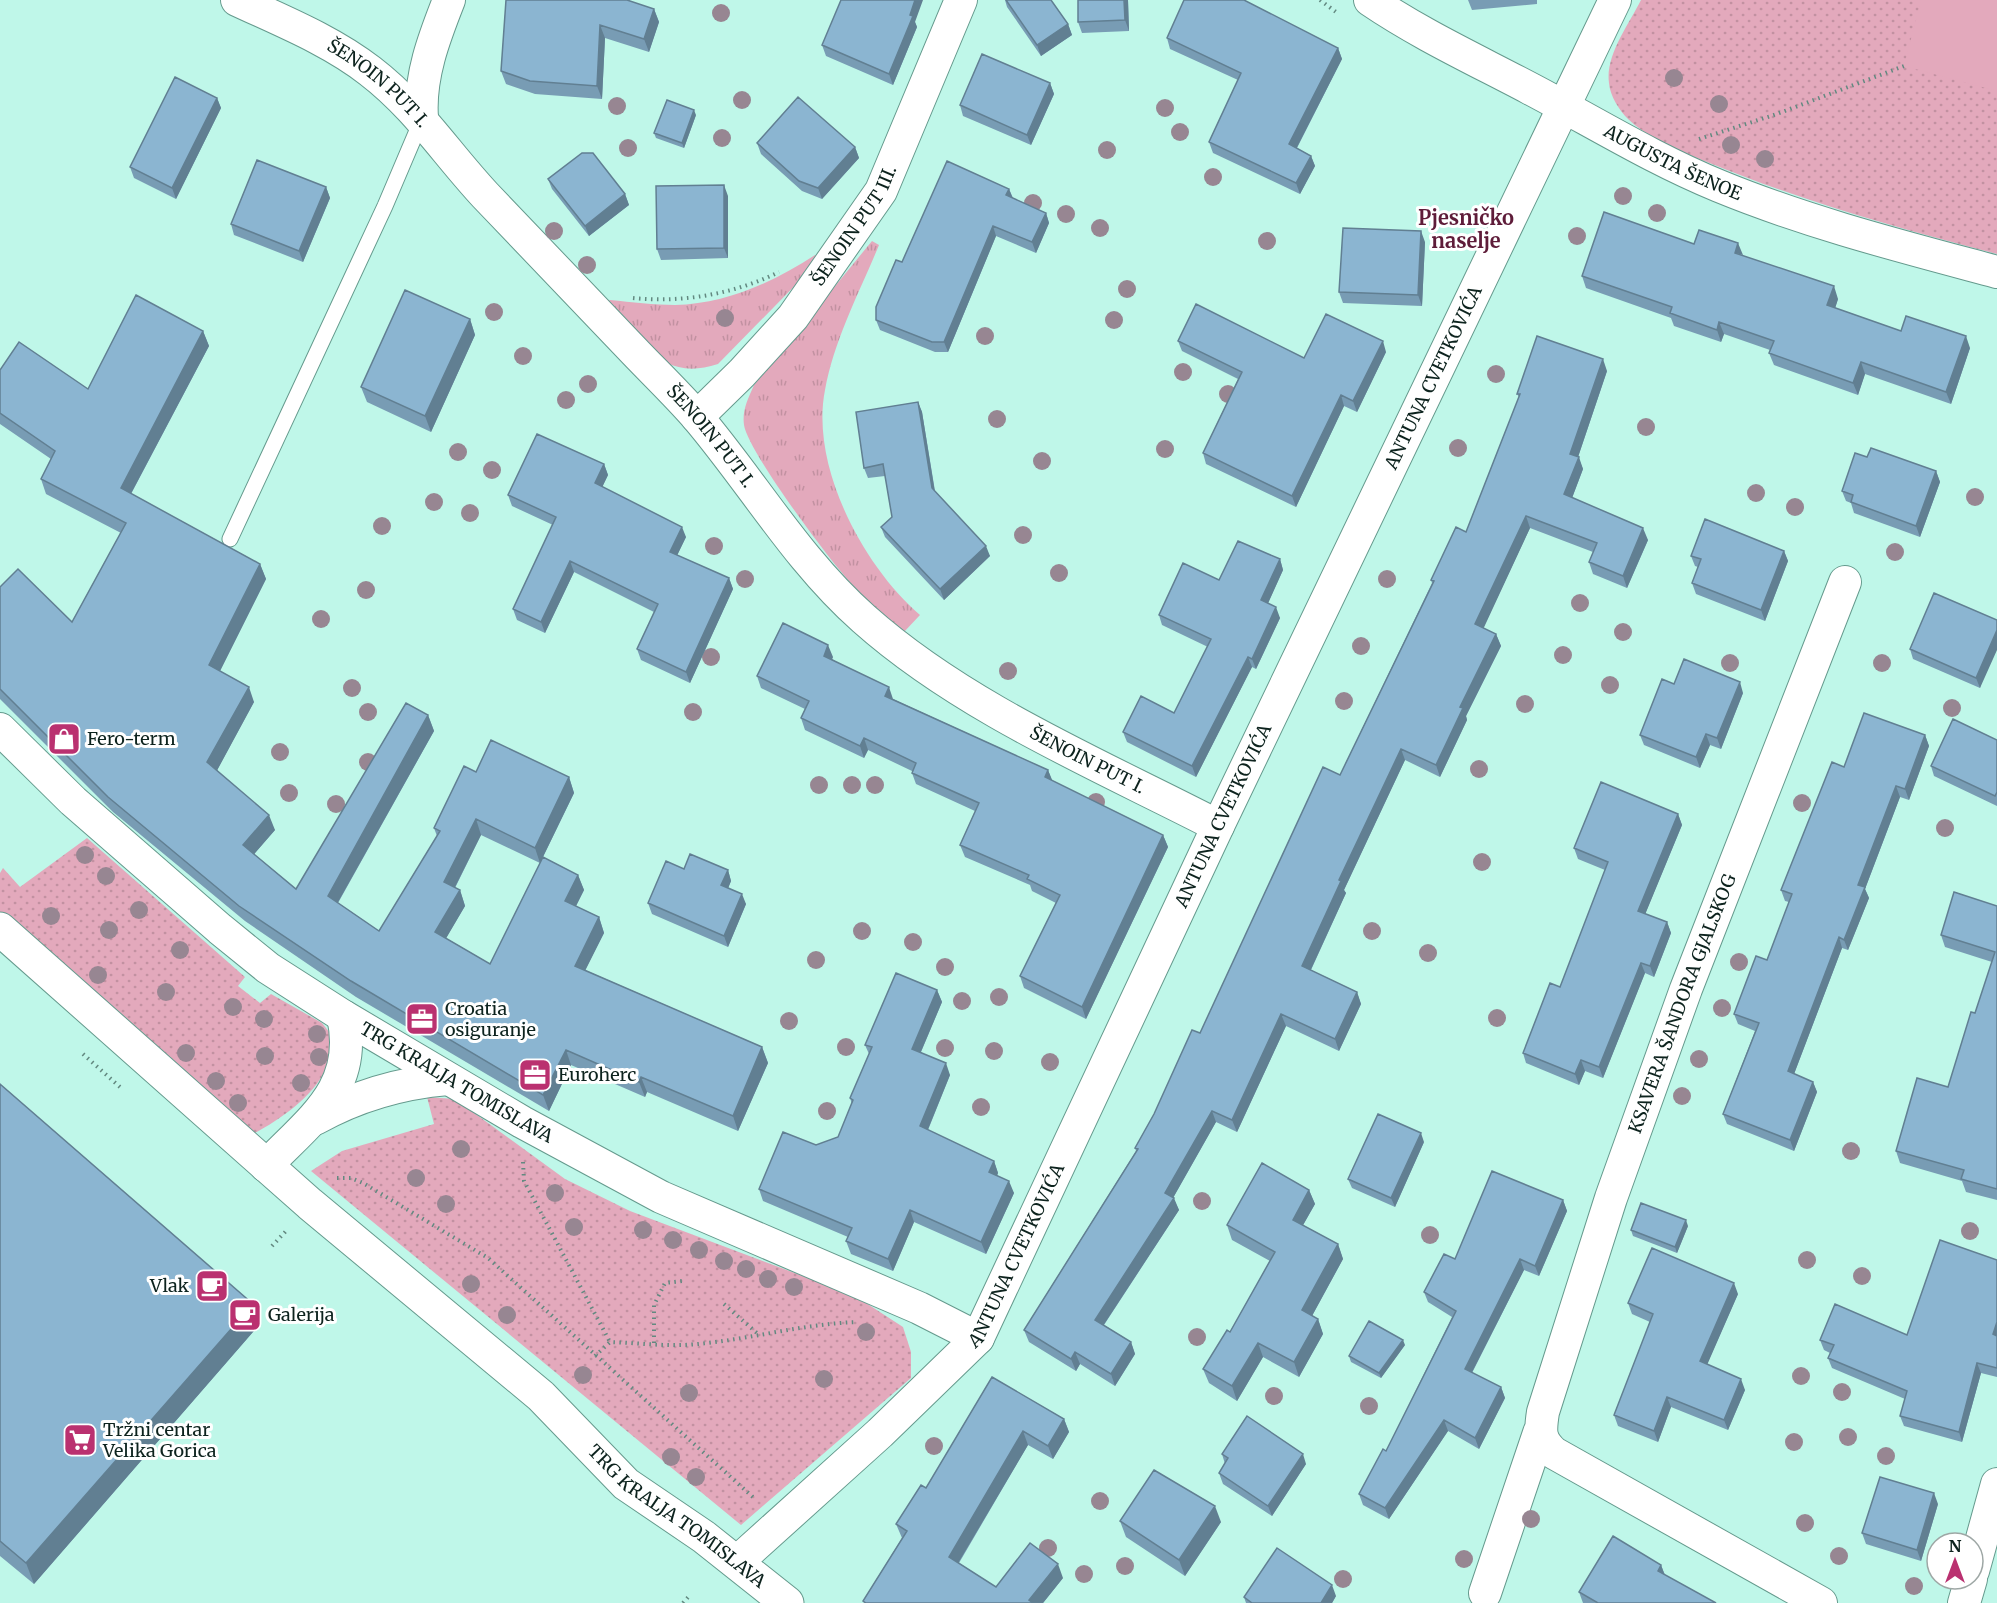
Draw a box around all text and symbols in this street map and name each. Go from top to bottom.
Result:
street label: ŠENOIN PUT I. [323,34,434,132]
street label: AUGUSTA ŠENOE [1599,119,1746,205]
street label: ŠENOIN PUT III. [806,162,901,290]
district label: Pjesničko naselje [1418,205,1514,253]
street label: ANTUNA CVETKOVIĆA [1379,282,1487,474]
street label: ŠENOIN PUT I. [662,379,760,492]
street label: ANTUNA CVETKOVIĆA [1169,720,1276,912]
shop icon: Fero-term [46,721,82,757]
street label: ŠENOIN PUT I. [1026,721,1149,799]
place label: Fero-term [87,727,176,750]
street label: KSAVERA ŠANDORA GJALSKOG [1623,871,1741,1136]
place label: Croatia osiguranje [445,997,536,1041]
office icon: Croatia osiguranje [404,1001,440,1037]
street label: TRG KRALJA TOMISLAVA [356,1017,558,1148]
office icon: Euroherc [517,1057,553,1093]
place label: Euroherc [558,1063,636,1086]
street label: ANTUNA CVETKOVIĆA [962,1159,1069,1353]
cafe icon: Vlak [194,1268,230,1304]
place label: Vlak [149,1274,190,1297]
cafe icon: Galerija [227,1297,263,1333]
place label: Galerija [268,1303,335,1326]
place label: Tržni centar Velika Gorica [102,1418,217,1462]
supermarket icon: Tržni centar Velika Gorica [62,1422,98,1458]
street label: TRG KRALJA TOMISLAVA [583,1440,771,1593]
north arrow [1925,1531,1985,1591]
text: N [1949,1536,1962,1556]

